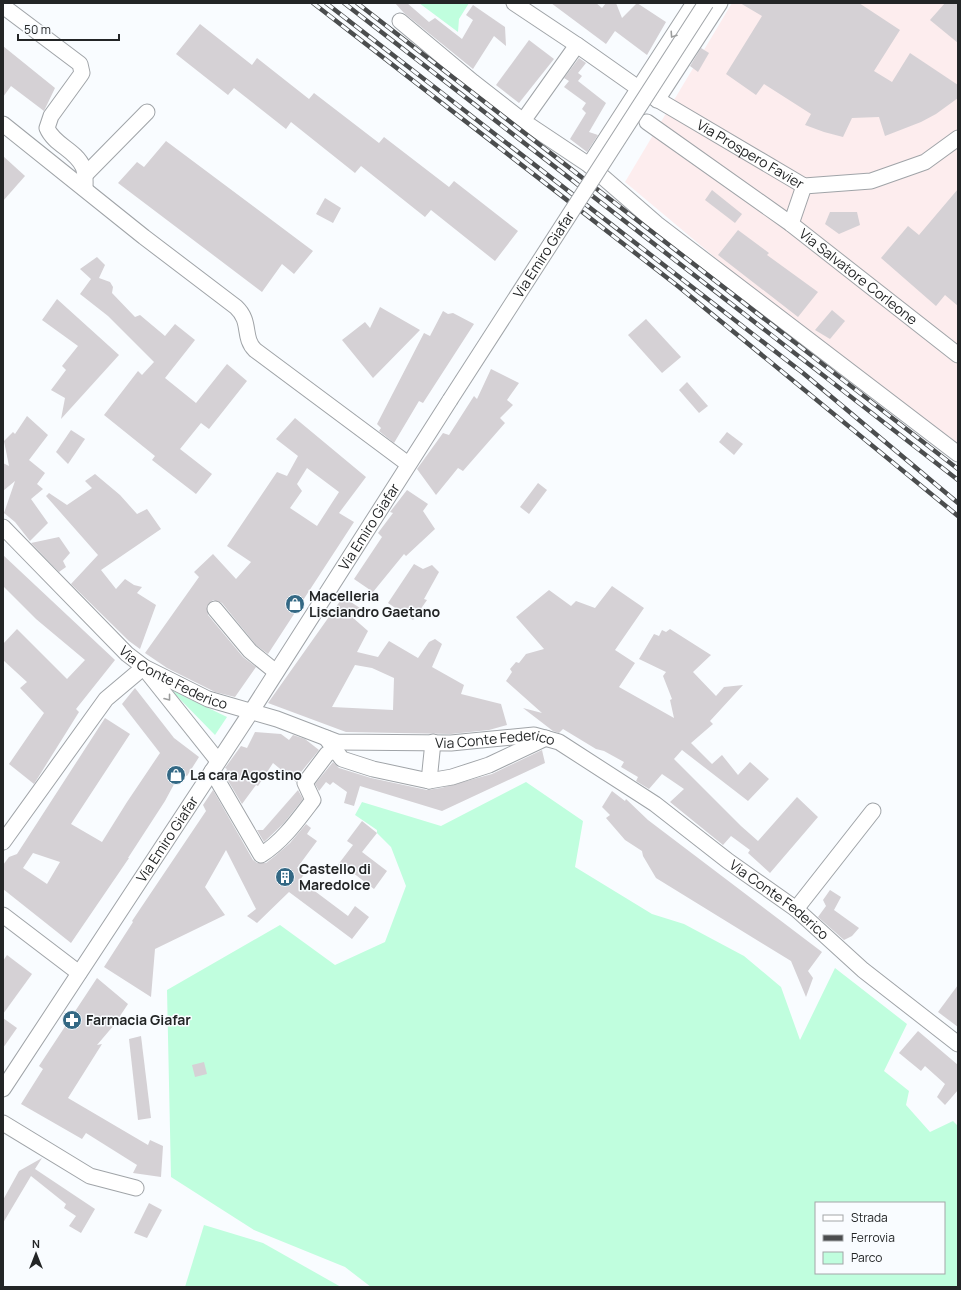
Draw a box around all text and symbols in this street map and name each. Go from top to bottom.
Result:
scale bar [18,16,119,42]
text: 50 m [24,21,51,38]
one-way arrow [670,31,677,38]
street label: Via Prospero Favier [693,115,808,193]
street label: Via Emiro Giafar [508,207,578,301]
street label: Via Salvatore Corleone [796,224,922,329]
street label: Via Emiro Giafar [334,479,404,574]
place label: Macelleria Lisciandro Gaetano [309,586,440,621]
shop icon: Macelleria Lisciandro Gaetano [284,593,306,615]
street label: Via Conte Federico [115,641,230,713]
one-way arrow [163,693,170,700]
street label: Via Conte Federico [435,725,557,752]
shop icon: La cara Agostino [165,764,187,786]
place label: La cara Agostino [190,765,302,784]
street label: Via Emiro Giafar [132,792,202,886]
street label: Via Conte Federico [726,855,833,943]
place label: Castello di Maredolce [299,859,371,894]
building icon: Castello di Maredolce [274,866,296,888]
pharmacy icon: Farmacia Giafar [61,1009,83,1031]
place label: Farmacia Giafar [86,1010,191,1029]
legend [815,1202,945,1274]
text: Strada [851,1209,888,1226]
text: Ferrovia [851,1229,895,1246]
north arrow [16,1234,56,1274]
text: N [32,1236,40,1251]
text: Parco [851,1249,882,1266]

